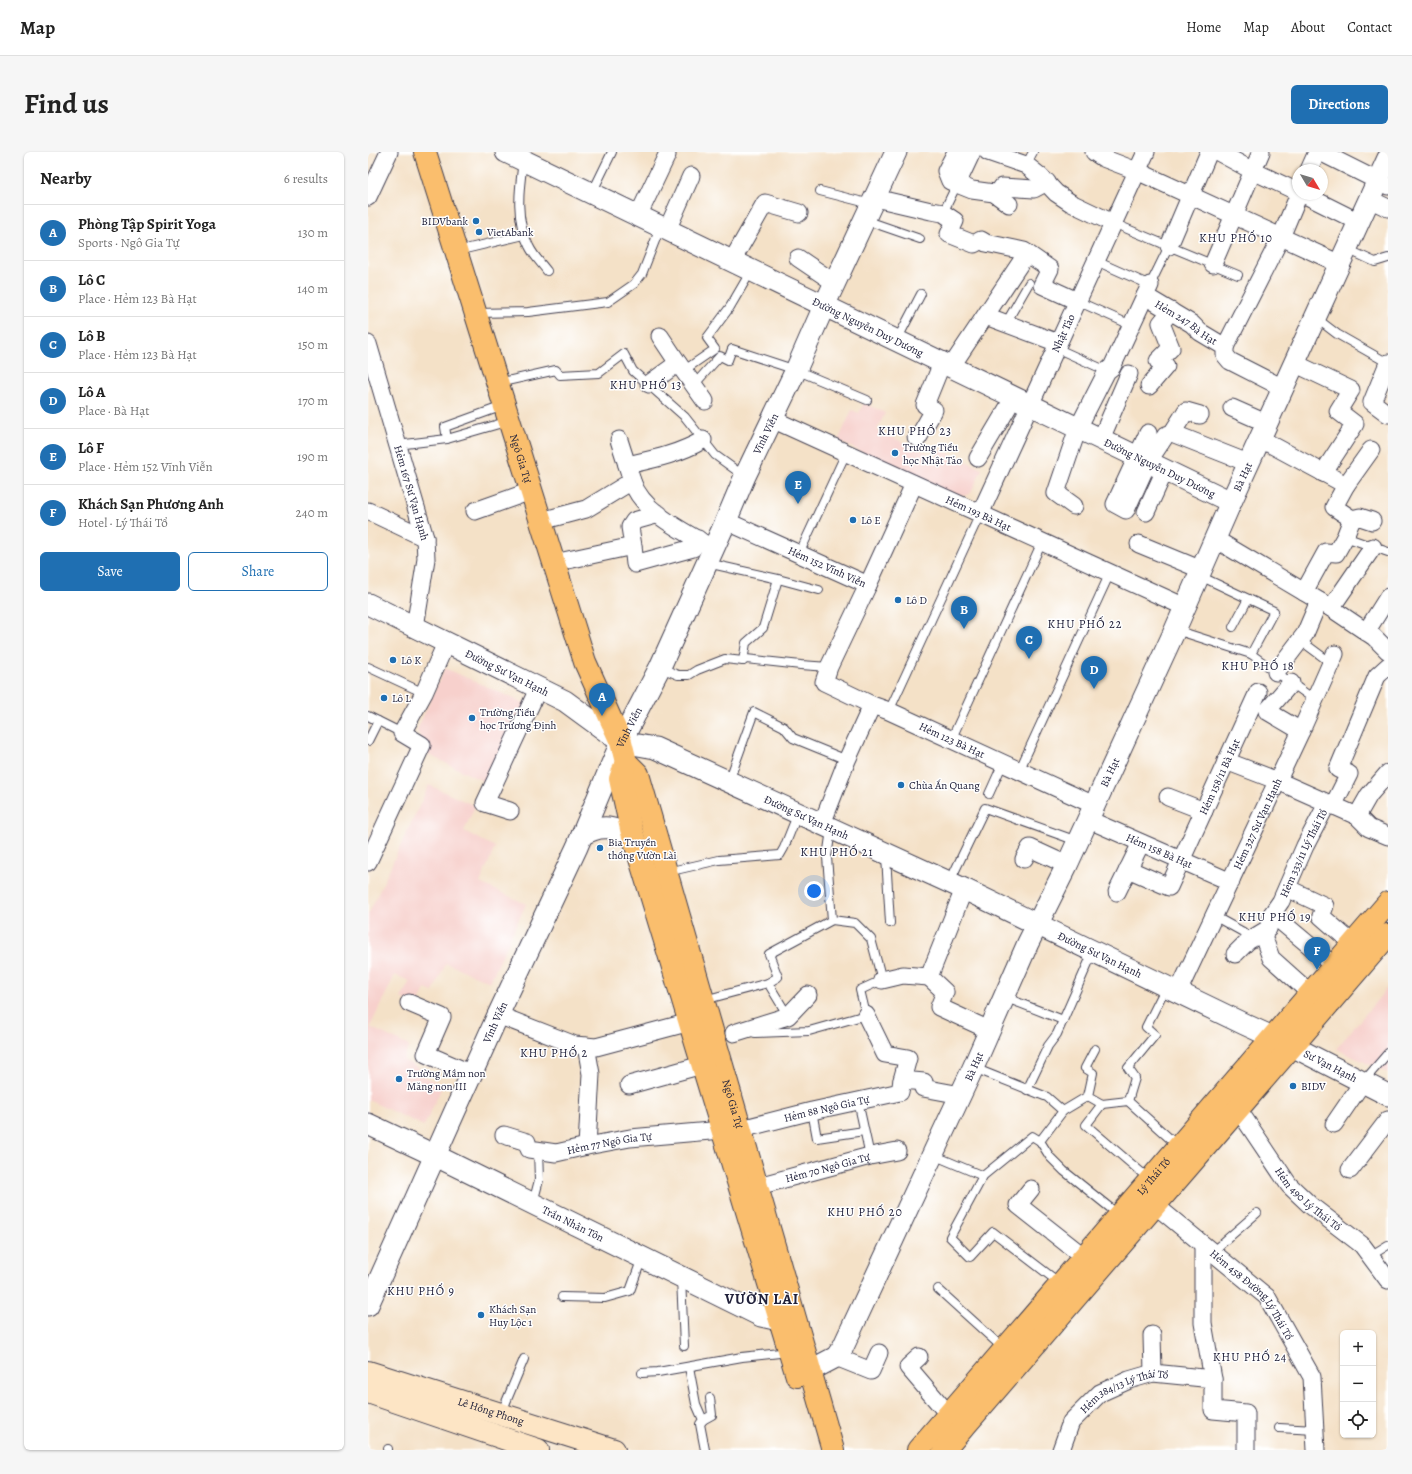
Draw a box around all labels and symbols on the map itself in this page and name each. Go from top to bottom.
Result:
north arrow [1292,164,1328,200]
place label: BIDVbank [421,214,469,229]
marker: BIDVbank [471,216,481,226]
place label: VietAbank [486,225,534,240]
marker: VietAbank [474,227,484,237]
district label: KHU PHỐ 10 [1199,230,1273,246]
street label: Đường Nguyễn Duy Dương [810,294,927,361]
street label: Hẻm 247 Bà Hạt [1152,297,1220,349]
street label: Nhật Tảo [1048,311,1079,355]
district label: KHU PHỐ 13 [610,377,682,393]
street label: Vĩnh Viễn [749,411,782,458]
district label: KHU PHỐ 23 [878,423,952,439]
street label: Ngô Gia Tự [506,432,535,485]
street label: Đường Nguyễn Duy Dương [1101,435,1218,502]
place label: Trường Tiểu học Nhật Tảo [903,440,962,468]
street label: Hẻm 167 Sư Vạn Hạnh [390,444,432,542]
marker: Trường Tiểu học Nhật Tảo [890,448,900,458]
street label: Bà Hạt [1230,460,1256,494]
pin: E [785,471,811,504]
street label: Hẻm 193 Bà Hạt [943,492,1014,535]
place label: Lô E [861,513,881,528]
marker: Lô E [848,515,858,525]
street label: Hẻm 152 Vĩnh Viễn [786,543,868,591]
place label: Lô D [906,593,927,608]
marker: Lô D [893,595,903,605]
pin: B [951,596,977,629]
district label: KHU PHỐ 22 [1048,616,1122,632]
pin: C [1016,626,1042,659]
street label: Đường Sư Vạn Hạnh [462,646,551,700]
place label: Lô K [401,653,421,668]
marker: Lô K [388,655,398,665]
pin: D [1081,656,1107,689]
district label: KHU PHỐ 18 [1221,658,1295,674]
pin: A [589,683,615,716]
place label: Lô L [392,691,411,706]
marker: Lô L [379,693,389,703]
place label: Trường Tiểu học Trương Định [480,705,557,733]
street label: Vĩnh Viễn [612,705,646,751]
marker: Trường Tiểu học Trương Định [467,713,477,723]
street label: Hẻm 123 Bà Hạt [917,719,988,762]
street label: Hẻm 158/11 Bà Hạt [1196,736,1244,817]
street label: Bà Hạt [1097,755,1123,790]
street label: Hẻm 327 Sư Vạn Hạnh [1230,776,1286,872]
place label: Chùa Ấn Quang [909,778,980,793]
marker: Chùa Ấn Quang [896,780,906,790]
street label: Đường Sư Vạn Hạnh [761,792,851,843]
street label: Hẻm 333/11 Lý Thái Tổ [1277,806,1331,900]
street label: Hẻm 158 Bà Hạt [1124,830,1195,872]
place label: Bia Truyền thống Vườn Lài [608,835,677,863]
marker: Bia Truyền thống Vườn Lài [595,843,605,853]
district label: KHU PHỐ 21 [800,844,874,860]
your location [804,881,824,901]
district label: KHU PHỐ 19 [1238,909,1312,925]
street label: Đường Sư Vạn Hạnh [1055,928,1144,982]
pin: F [1304,937,1330,970]
street label: Vĩnh Viễn [479,999,511,1046]
district label: KHU PHỐ 2 [520,1045,588,1061]
street label: Sư Vạn Hạnh [1301,1046,1360,1086]
street label: Bà Hạt [961,1049,987,1084]
place label: Trường Mầm non Măng non III [407,1066,486,1094]
marker: Trường Mầm non Măng non III [394,1074,404,1084]
street label: Ngô Gia Tự [718,1078,747,1130]
place label: BIDV [1301,1079,1326,1094]
marker: BIDV [1288,1081,1298,1091]
street label: Hẻm 88 Ngô Gia Tự [782,1092,871,1126]
street label: Hẻm 77 Ngô Gia Tự [566,1129,652,1158]
street label: Hẻm 70 Ngô Gia Tự [784,1149,872,1186]
street label: Lý Thái Tổ [1133,1154,1174,1198]
street label: Hẻm 490 Lý Thái Tổ [1271,1164,1345,1235]
street label: Trần Nhân Tôn [539,1202,606,1246]
district label: KHU PHỐ 20 [827,1204,903,1220]
street label: Hẻm 458 Đường Lý Thái Tổ [1206,1246,1297,1343]
district label: KHU PHỐ 9 [387,1283,455,1299]
district label: VƯỜN LÀI [724,1289,799,1309]
place label: Khách Sạn Huy Lộc 1 [489,1302,536,1330]
marker: Khách Sạn Huy Lộc 1 [476,1310,486,1320]
district label: KHU PHỐ 24 [1213,1349,1287,1365]
street label: Hẻm 384/13 Lý Thái Tổ [1077,1366,1170,1417]
street label: Lê Hồng Phong [456,1394,526,1429]

